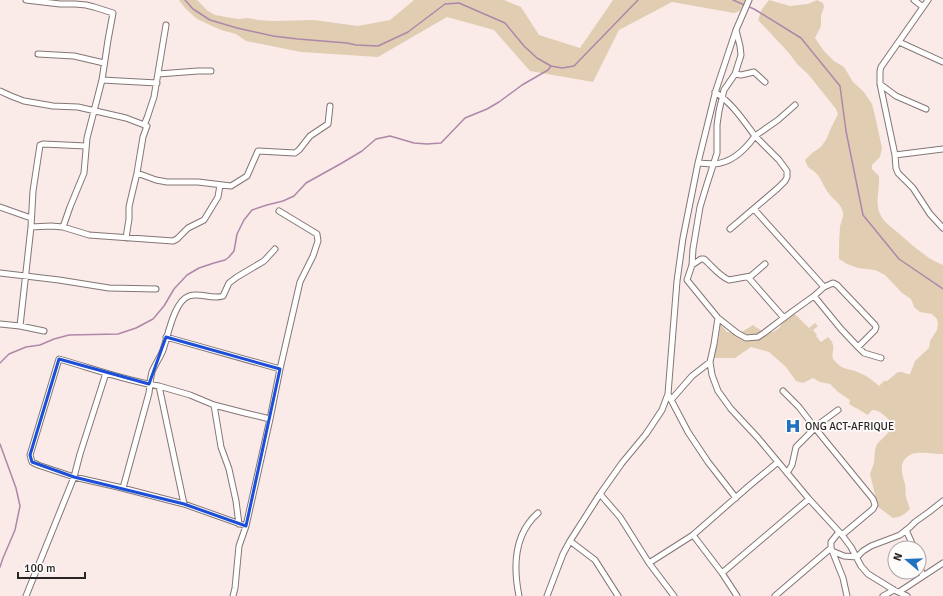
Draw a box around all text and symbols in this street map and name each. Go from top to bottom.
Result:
hospital icon: ONG ACT-AFRIQUE [784,417,802,435]
place label: ONG ACT-AFRIQUE [805,420,894,433]
north arrow [887,540,927,580]
text: N [891,551,905,563]
scale bar [18,554,85,580]
text: 100 m [24,561,56,576]

